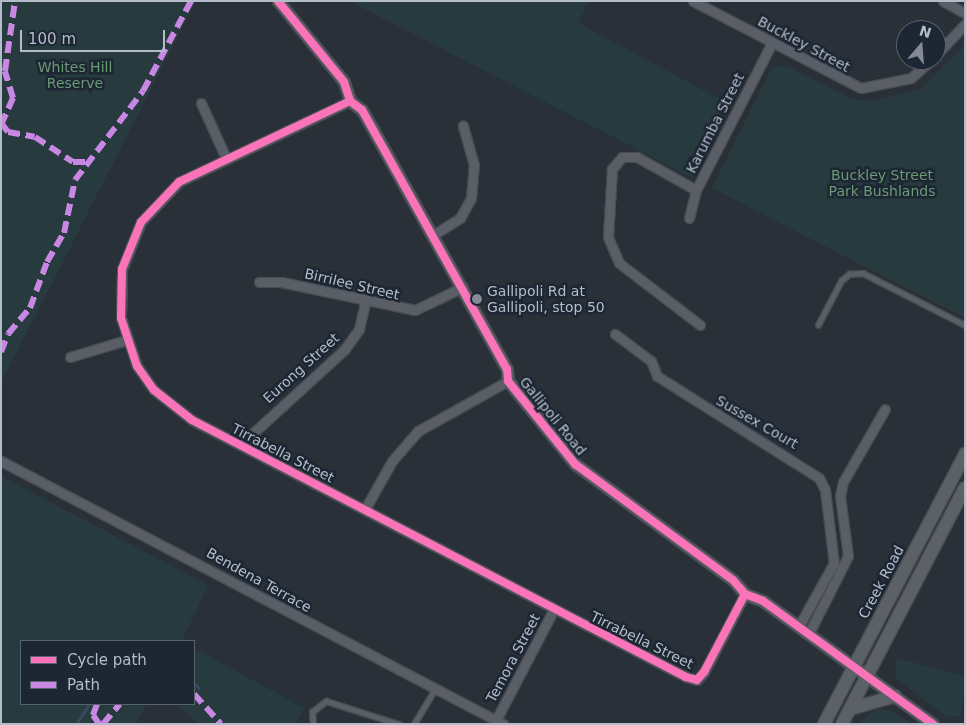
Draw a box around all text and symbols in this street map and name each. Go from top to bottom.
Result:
street label: Buckley Street [755,13,853,75]
scale bar [22,20,168,52]
north arrow [896,20,946,70]
text: N [917,22,933,41]
text: 100 m [28,30,76,48]
park label: Whites Hill Reserve [38,59,112,92]
street label: Karumba Street [682,70,748,176]
park label: Buckley Street Park Bushlands [829,167,935,200]
street label: Birrilee Street [303,265,401,303]
place label: Gallipoli Rd at Gallipoli, stop 50 [487,283,605,316]
marker: Gallipoli Rd at Gallipoli, stop 50 [471,293,483,305]
street label: Eurong Street [260,329,342,407]
street label: Gallipoli Road [516,373,590,459]
street label: Sussex Court [713,392,801,452]
street label: Tirrabella Street [229,420,337,486]
street label: Creek Road [855,543,907,621]
street label: Bendena Terrace [204,544,314,616]
street label: Tirrabella Street [588,608,696,672]
street label: Temora Street [483,611,543,705]
legend [20,640,195,705]
text: Cycle path [67,651,147,669]
text: Path [67,676,100,694]

